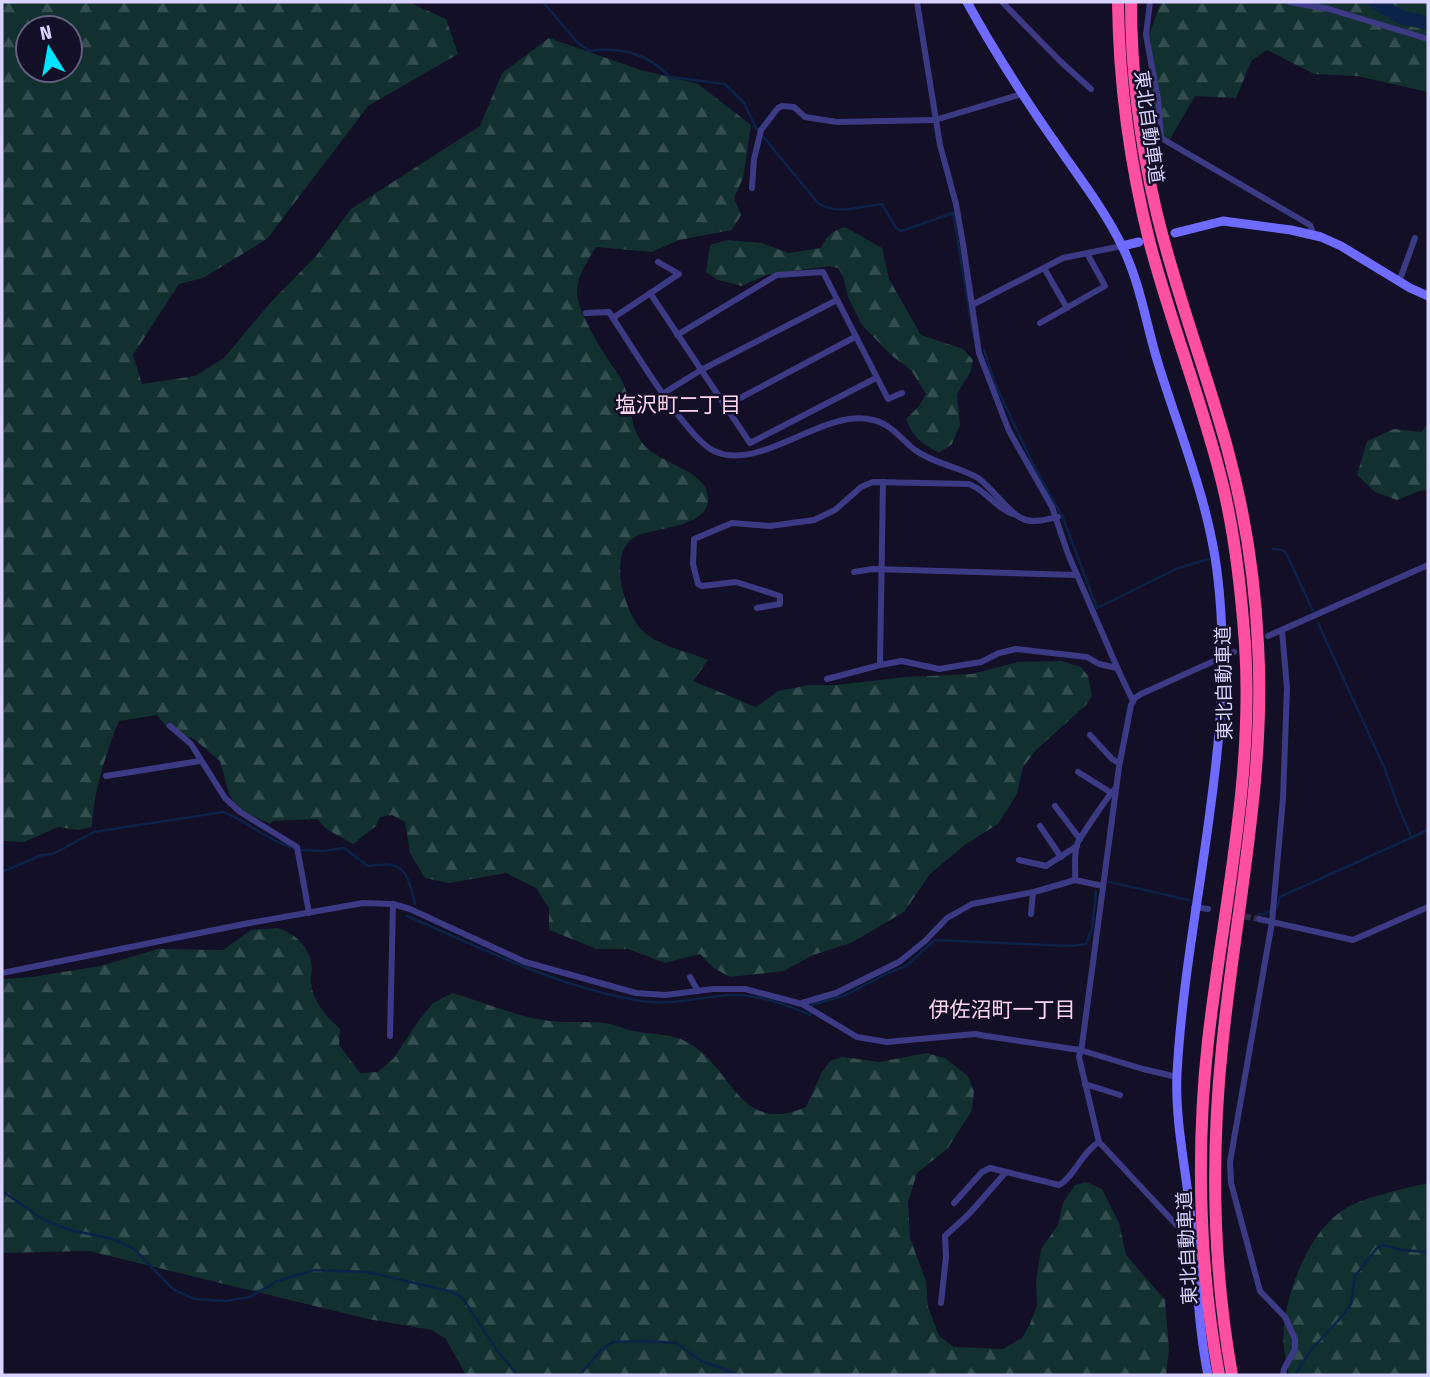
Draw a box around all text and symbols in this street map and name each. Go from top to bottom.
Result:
north arrow [14,14,84,84]
text: N [38,20,54,45]
street label: 東北自動車道 [1130,69,1168,185]
district label: 塩沢町二丁目 [615,392,741,418]
street label: 東北自動車道 [1212,626,1236,740]
district label: 伊佐沼町一丁目 [929,997,1076,1023]
street label: 東北自動車道 [1173,1190,1201,1306]

